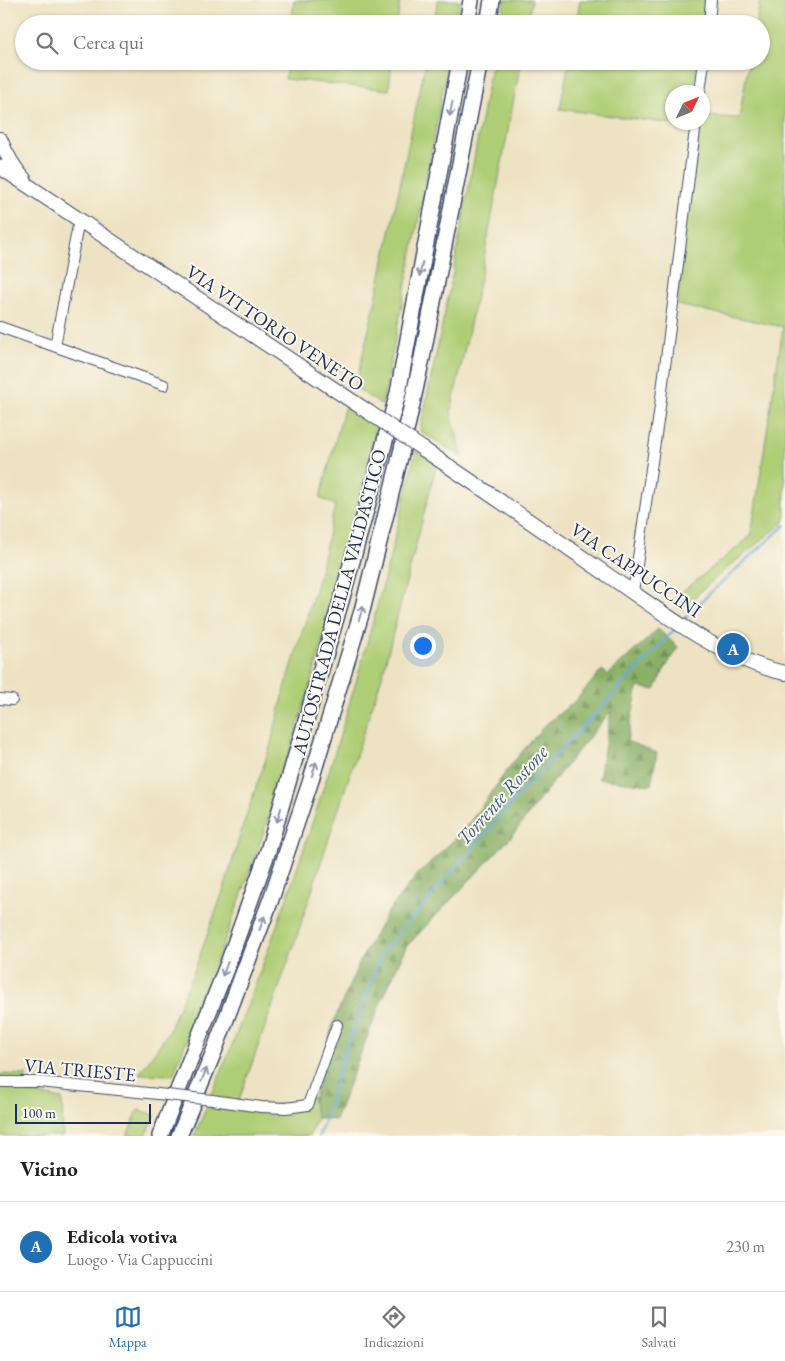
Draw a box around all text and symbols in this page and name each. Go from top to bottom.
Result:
search box [15,15,770,70]
icon: search [33,29,61,57]
text: Cerca qui [73,30,144,55]
north arrow [665,85,710,130]
one-way arrow [446,101,455,117]
street label: VIA VITTORIO VENETO [181,259,369,397]
one-way arrow [416,260,425,276]
street label: AUTOSTRADA DELLA VALDASTICO [286,446,392,759]
street label: VIA CAPPUCCINI [566,517,707,623]
one-way arrow [357,606,366,622]
pin: A [717,630,749,668]
your location [410,633,436,659]
water label: Torrente Rostone [450,740,554,850]
one-way arrow [310,761,320,777]
one-way arrow [273,807,283,823]
one-way arrow [258,916,267,931]
one-way arrow [220,961,230,976]
street label: VIA TRIESTE [23,1053,137,1087]
one-way arrow [200,1068,210,1083]
scale bar [15,1101,151,1124]
text: 100 m [22,1104,56,1122]
text: Vicino [20,1155,78,1182]
text: Edicola votiva [67,1224,177,1249]
text: A [30,1236,42,1257]
text: 230 m [726,1236,765,1257]
text: Luogo · Via Cappuccini [67,1249,213,1270]
tab: Mappa [109,1303,147,1351]
tab: Indicazioni [364,1303,424,1351]
tab: Salvati [641,1303,676,1351]

